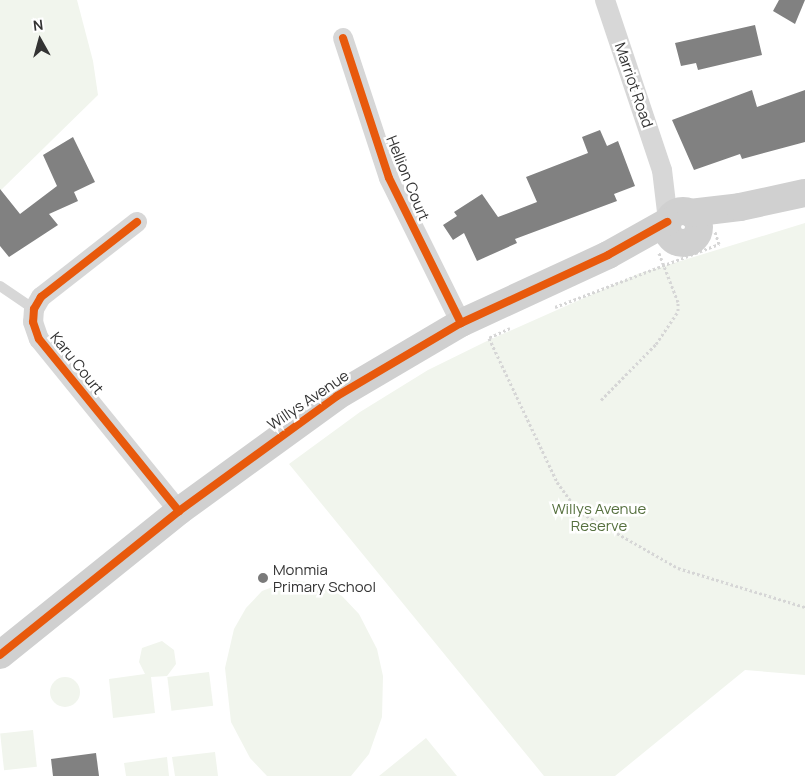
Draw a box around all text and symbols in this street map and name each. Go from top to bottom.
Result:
north arrow [15,15,65,65]
text: N [32,15,44,35]
street label: Marriot Road [611,40,657,130]
street label: Hellion Court [383,133,433,223]
street label: Karu Court [47,328,107,398]
street label: Willys Avenue [264,366,352,434]
park label: Willys Avenue Reserve [552,499,646,534]
place label: Monmia Primary School [273,560,376,595]
marker: Monmia Primary School [257,572,269,584]

